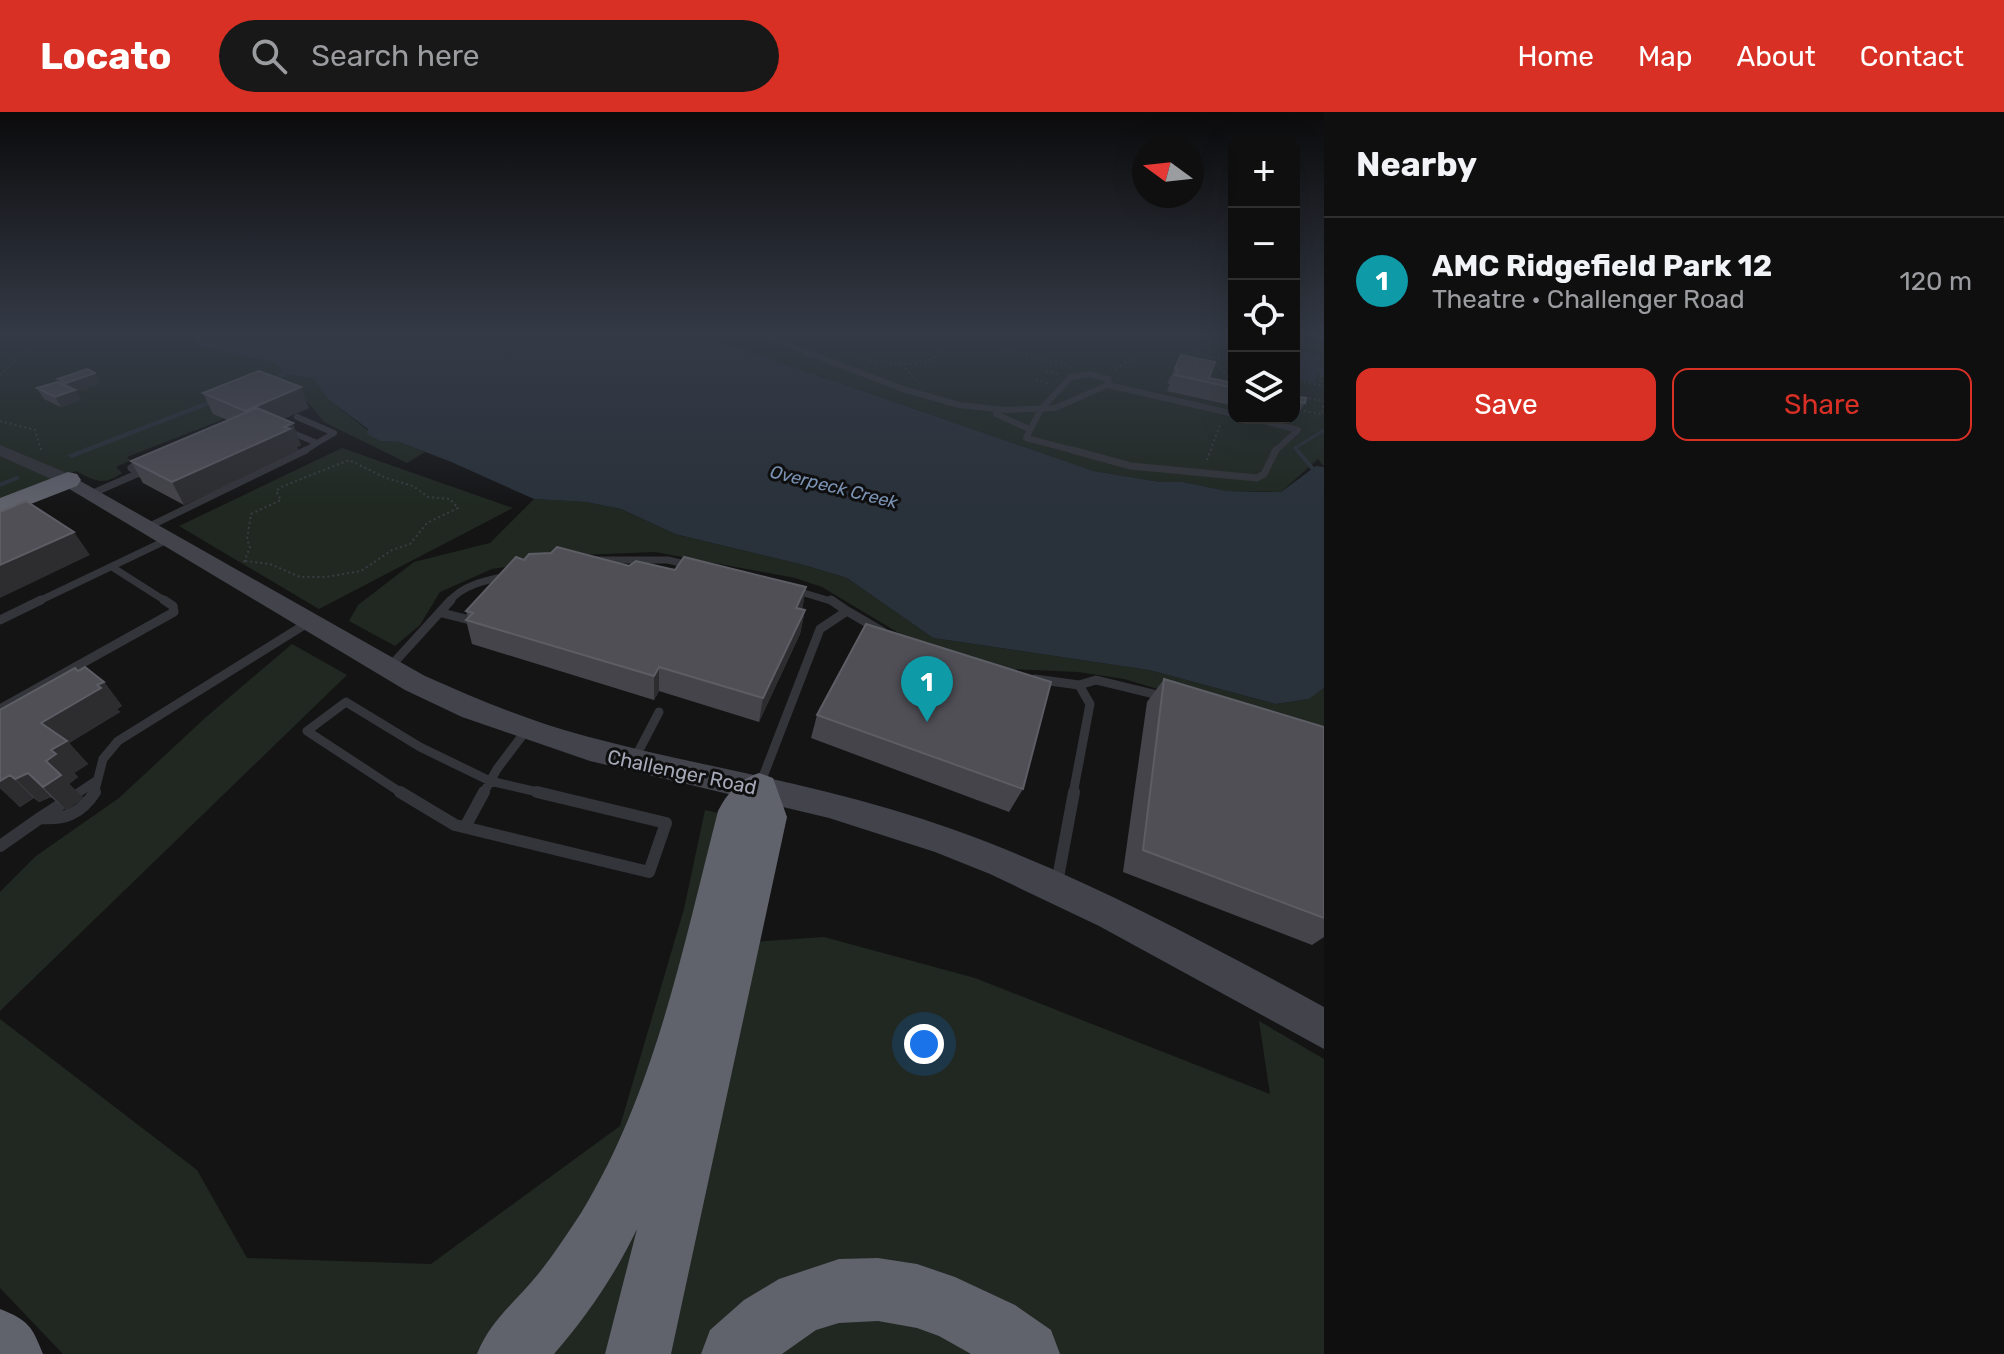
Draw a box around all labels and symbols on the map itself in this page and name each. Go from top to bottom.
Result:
north arrow [1132,136,1204,208]
water label: Overpeck Creek [768,460,901,514]
pin: 1 [901,656,953,722]
street label: Challenger Road [605,744,759,800]
your location [904,1024,944,1064]

